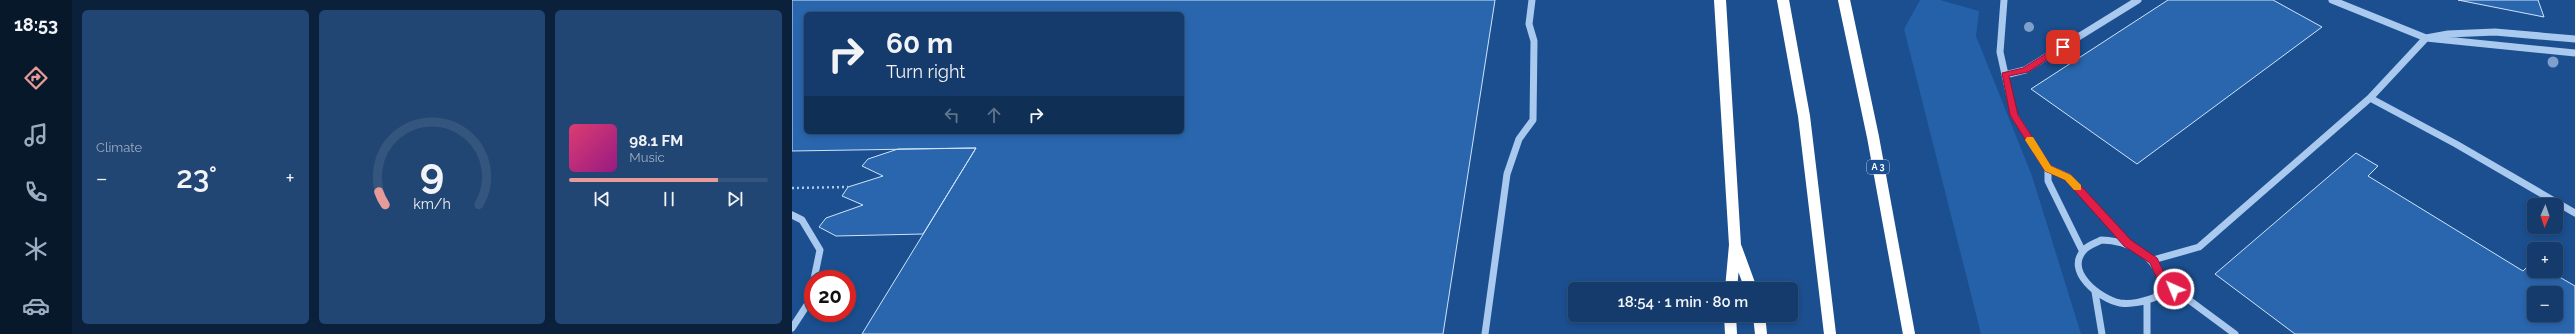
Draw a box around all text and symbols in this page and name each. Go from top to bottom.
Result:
text: 18:53 [14,14,58,35]
text: 60 m [886,27,953,60]
icon: right [820,28,872,80]
pin [2046,30,2080,64]
icon: arrive [2052,36,2074,58]
text: Turn right [886,61,965,82]
icon: directions [22,64,50,92]
icon: left [941,104,963,126]
icon: ahead [983,104,1005,126]
icon: right [1025,104,1047,126]
icon: music [22,121,50,149]
text: 98.1 FM [629,132,683,150]
text: Climate [96,140,142,155]
text: 9 [420,149,444,198]
text: Music [629,150,665,165]
text: 23° [176,160,217,195]
road number: A 3 [1867,160,1889,174]
text: − [96,165,108,191]
text: + [286,165,295,191]
icon: phone [22,178,50,206]
icon: previous [591,188,613,210]
icon: pause [658,188,680,210]
icon: next [724,188,746,210]
text: km/h [413,196,451,212]
north arrow [2527,198,2563,234]
map controls [2527,198,2563,322]
icon: climate [22,235,50,263]
button: + [2527,242,2563,278]
position arrow [2153,268,2195,310]
speed limit sign: 20 [804,270,856,322]
button: − [2527,286,2563,322]
icon: car [22,292,50,320]
text: 18:54 · 1 min · 80 m [1618,293,1748,311]

